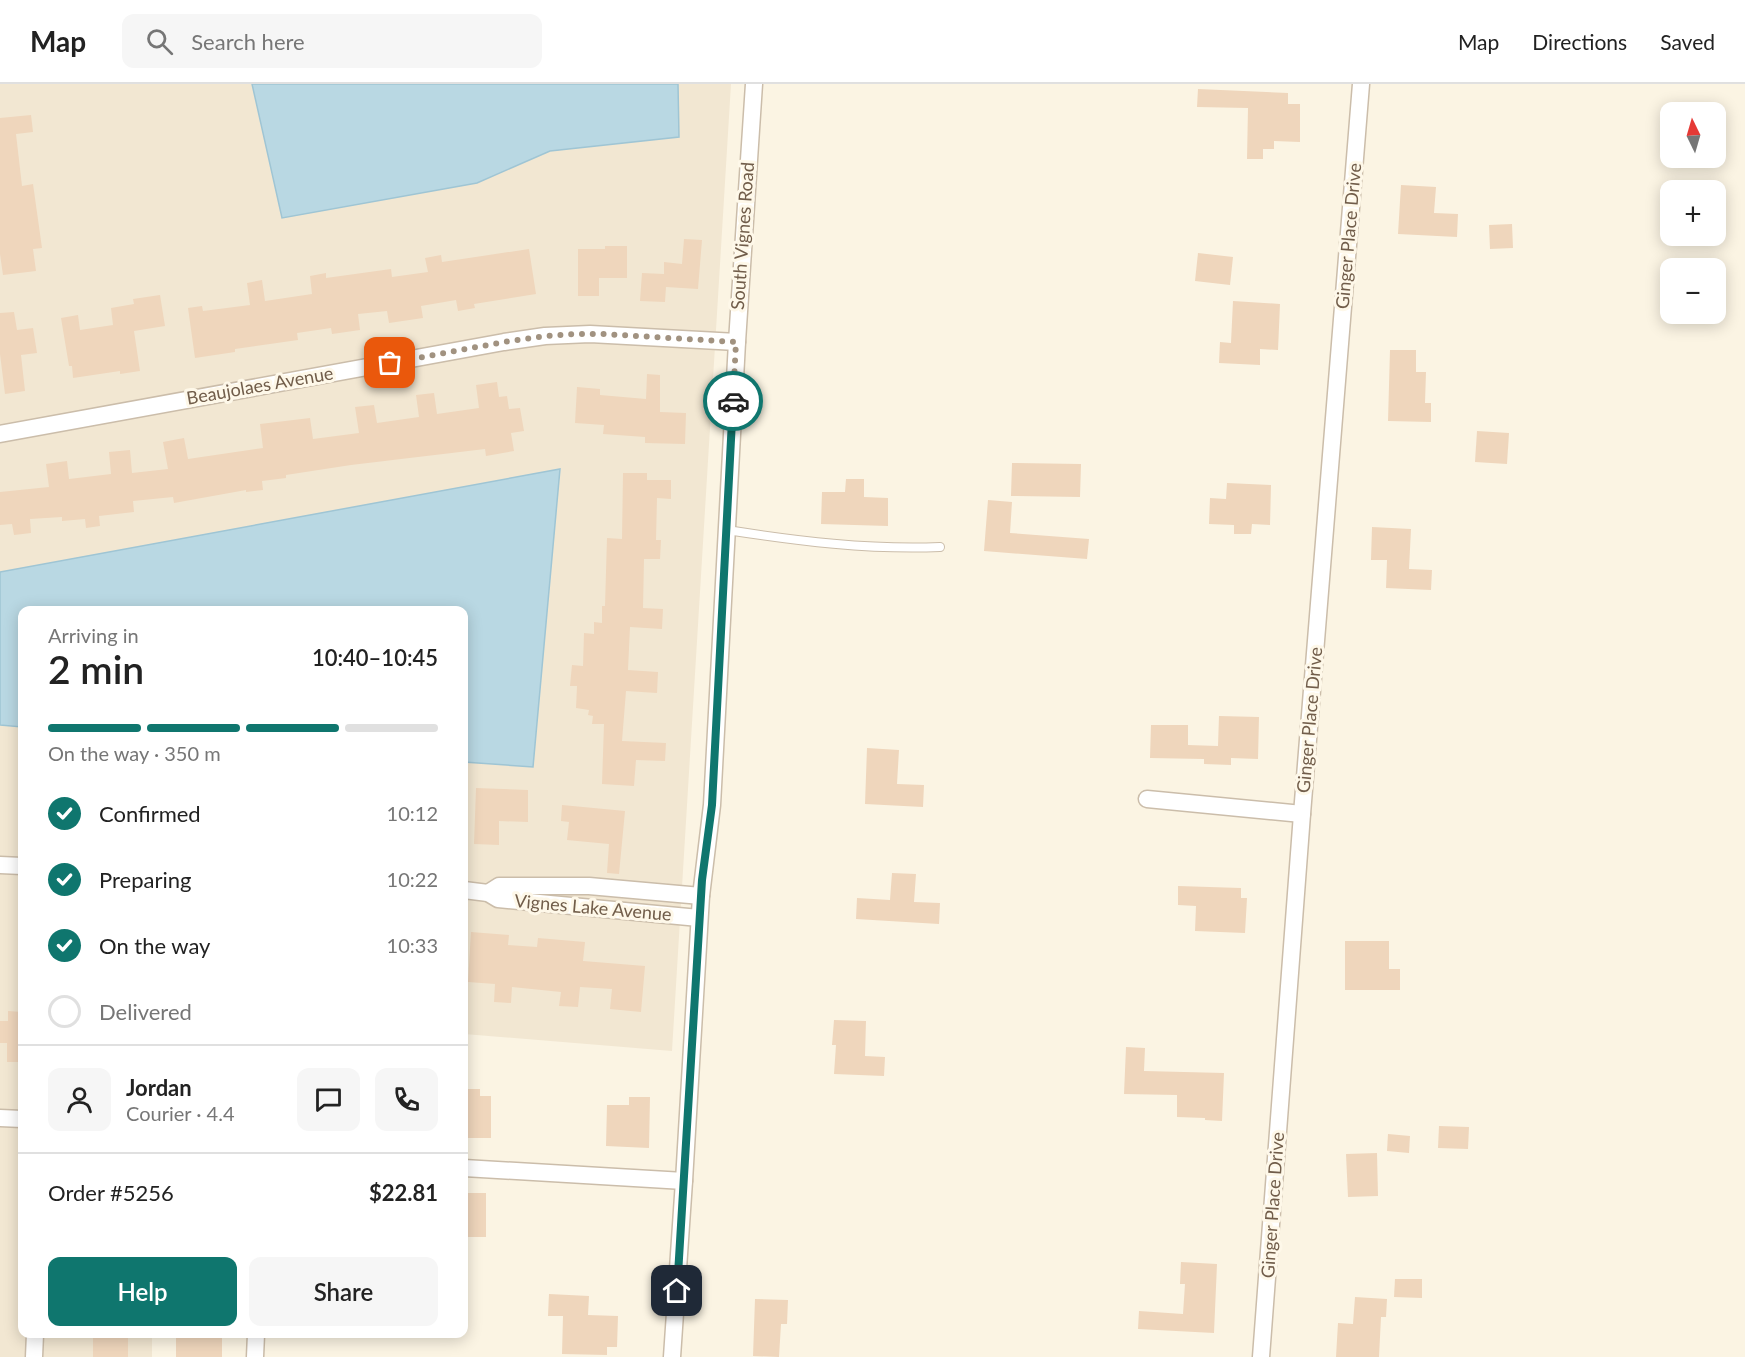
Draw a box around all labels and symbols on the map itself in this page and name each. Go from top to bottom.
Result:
north arrow [1660,102,1726,168]
street label: South Vignes Road [726,161,758,311]
street label: Ginger Place Drive [1331,162,1365,310]
pin [364,337,415,388]
street label: Beaujolaes Avenue [185,361,335,409]
courier [703,371,763,431]
street label: Ginger Place Drive [1292,646,1326,794]
street label: Vignes Lake Avenue [514,889,673,925]
street label: Ginger Place Drive [1256,1131,1288,1279]
pin [651,1265,702,1316]

